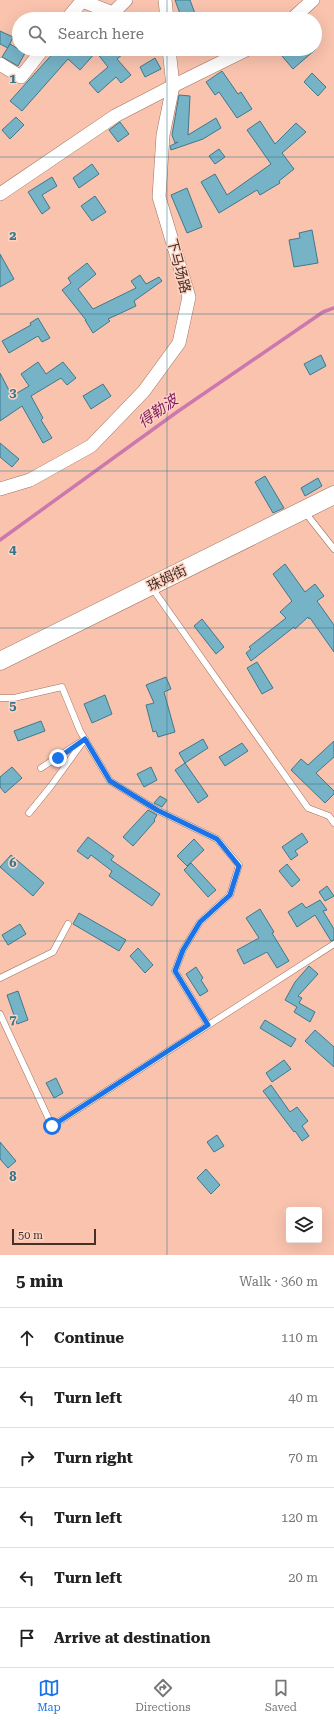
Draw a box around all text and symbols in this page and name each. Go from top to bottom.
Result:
search box [12,12,322,56]
icon: search [26,23,48,45]
text: Search here [58,25,144,43]
text: 1 [9,71,17,86]
text: 2 [9,228,17,243]
street label: 下马场路 [164,237,194,295]
text: 3 [9,385,17,400]
water label: 得勒波 [135,389,183,432]
text: 4 [9,542,17,557]
street label: 珠姆街 [145,562,189,594]
text: 5 [9,698,17,713]
route end [49,749,67,767]
text: 6 [9,855,17,870]
text: 7 [9,1012,17,1027]
route start [43,1117,61,1135]
text: 8 [9,1169,17,1184]
map controls [286,1207,322,1243]
button: layers [286,1207,322,1243]
scale bar [12,1227,96,1246]
text: 50 m [18,1229,43,1242]
text: 5 min [16,1271,63,1291]
text: Walk · 360 m [239,1274,318,1289]
icon: ahead [16,1327,38,1349]
text: Continue [54,1329,124,1347]
text: 110 m [281,1330,318,1345]
icon: left [16,1387,38,1409]
text: Turn left [54,1389,122,1407]
text: 40 m [288,1390,318,1405]
icon: right [16,1447,38,1469]
text: Turn right [54,1449,133,1467]
text: 70 m [288,1450,318,1465]
icon: left [16,1507,38,1529]
text: Turn left [54,1509,122,1527]
text: 120 m [281,1510,318,1525]
icon: left [16,1567,38,1589]
text: Turn left [54,1569,122,1587]
text: 20 m [288,1570,318,1585]
icon: arrive [16,1627,38,1649]
text: Arrive at destination [54,1629,210,1647]
tab: Map [37,1677,61,1714]
tab: Directions [135,1677,191,1714]
tab: Saved [265,1677,297,1714]

